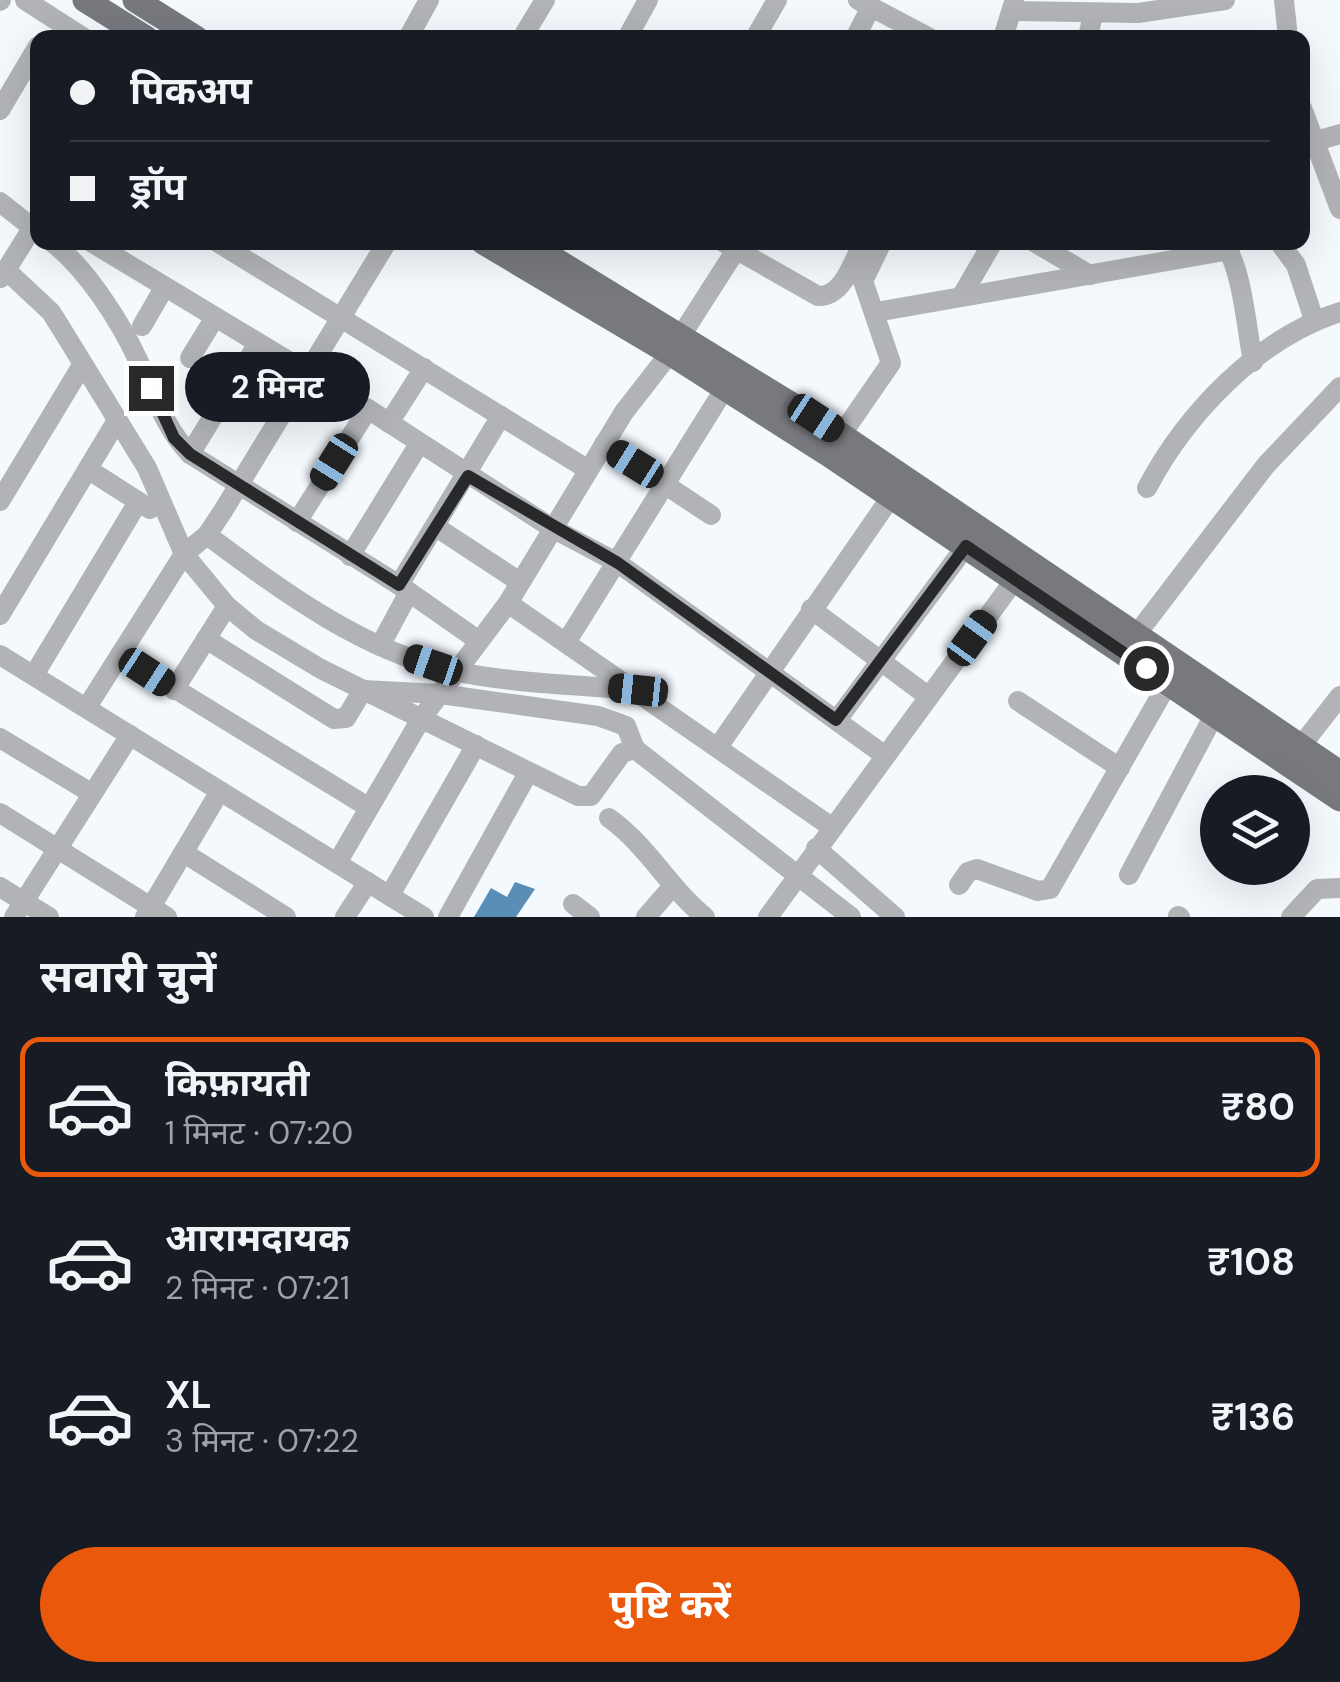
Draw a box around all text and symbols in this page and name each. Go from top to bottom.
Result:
text: पिकअप [130,66,252,116]
text: ड्रॉप [130,162,186,212]
callout: 2 मिनट [186,353,371,423]
route end [129,366,174,411]
text: 2 मिनट [231,366,324,408]
car [783,389,849,447]
car [305,429,363,495]
car [602,435,668,493]
car [942,605,1002,671]
car [400,641,466,689]
car [114,643,180,701]
route start [1124,646,1169,691]
car [607,672,669,708]
map controls [1200,775,1310,885]
button: layers [1200,775,1310,885]
text: सवारी चुनें [40,947,216,1006]
text: किफ़ायती [165,1058,309,1108]
icon: car [45,1062,135,1152]
text: ₹80 [1221,1082,1295,1132]
text: 1 मिनट · 07:20 [165,1112,353,1154]
text: आरामदायक [165,1213,349,1263]
icon: car [45,1217,135,1307]
text: ₹108 [1207,1237,1295,1287]
text: 2 मिनट · 07:21 [165,1267,350,1309]
text: XL [165,1370,212,1420]
icon: car [45,1372,135,1462]
text: ₹136 [1211,1392,1295,1442]
text: 3 मिनट · 07:22 [165,1420,359,1462]
button: पुष्टि करें [40,1547,1300,1662]

